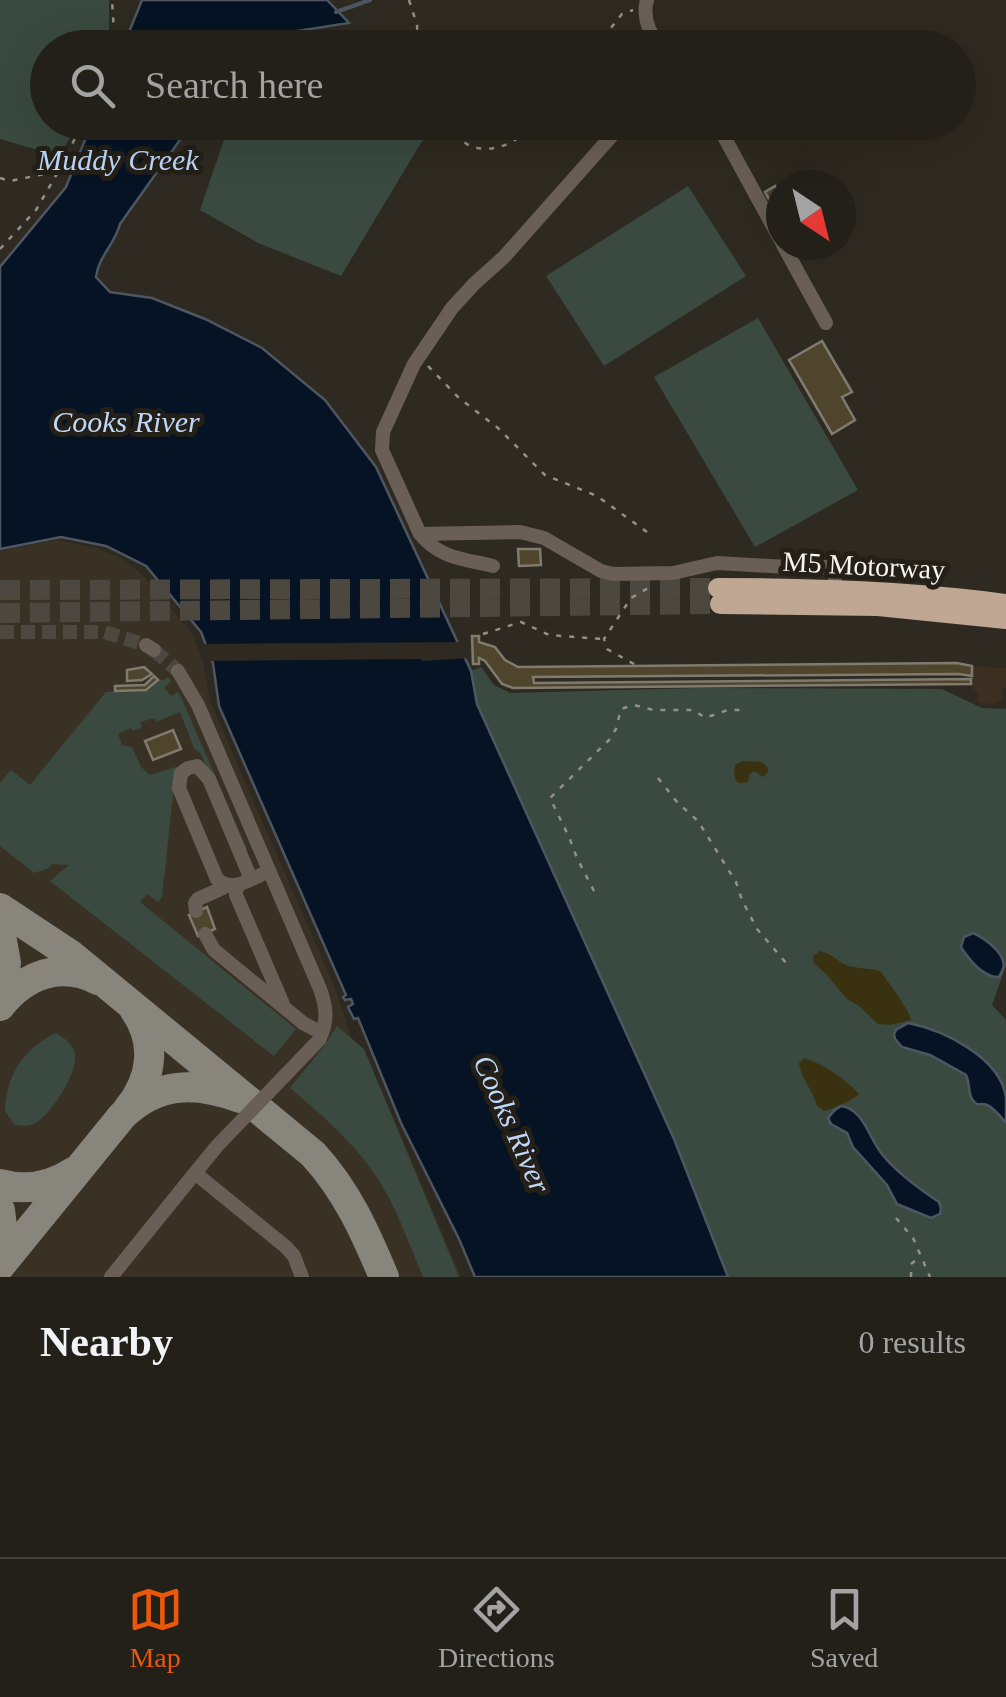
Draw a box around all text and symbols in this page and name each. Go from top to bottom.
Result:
search box [30,30,976,140]
icon: search [65,58,120,113]
text: Search here [145,64,323,106]
water label: Muddy Creek [36,143,199,176]
north arrow [766,170,856,260]
water label: Cooks River [52,405,200,438]
street label: M5 Motorway [782,546,946,585]
water label: Cooks River [467,1050,558,1198]
text: Nearby [40,1319,173,1365]
text: 0 results [858,1324,966,1360]
tab: Map [128,1582,183,1674]
tab: Directions [438,1582,555,1674]
tab: Saved [810,1582,878,1674]

